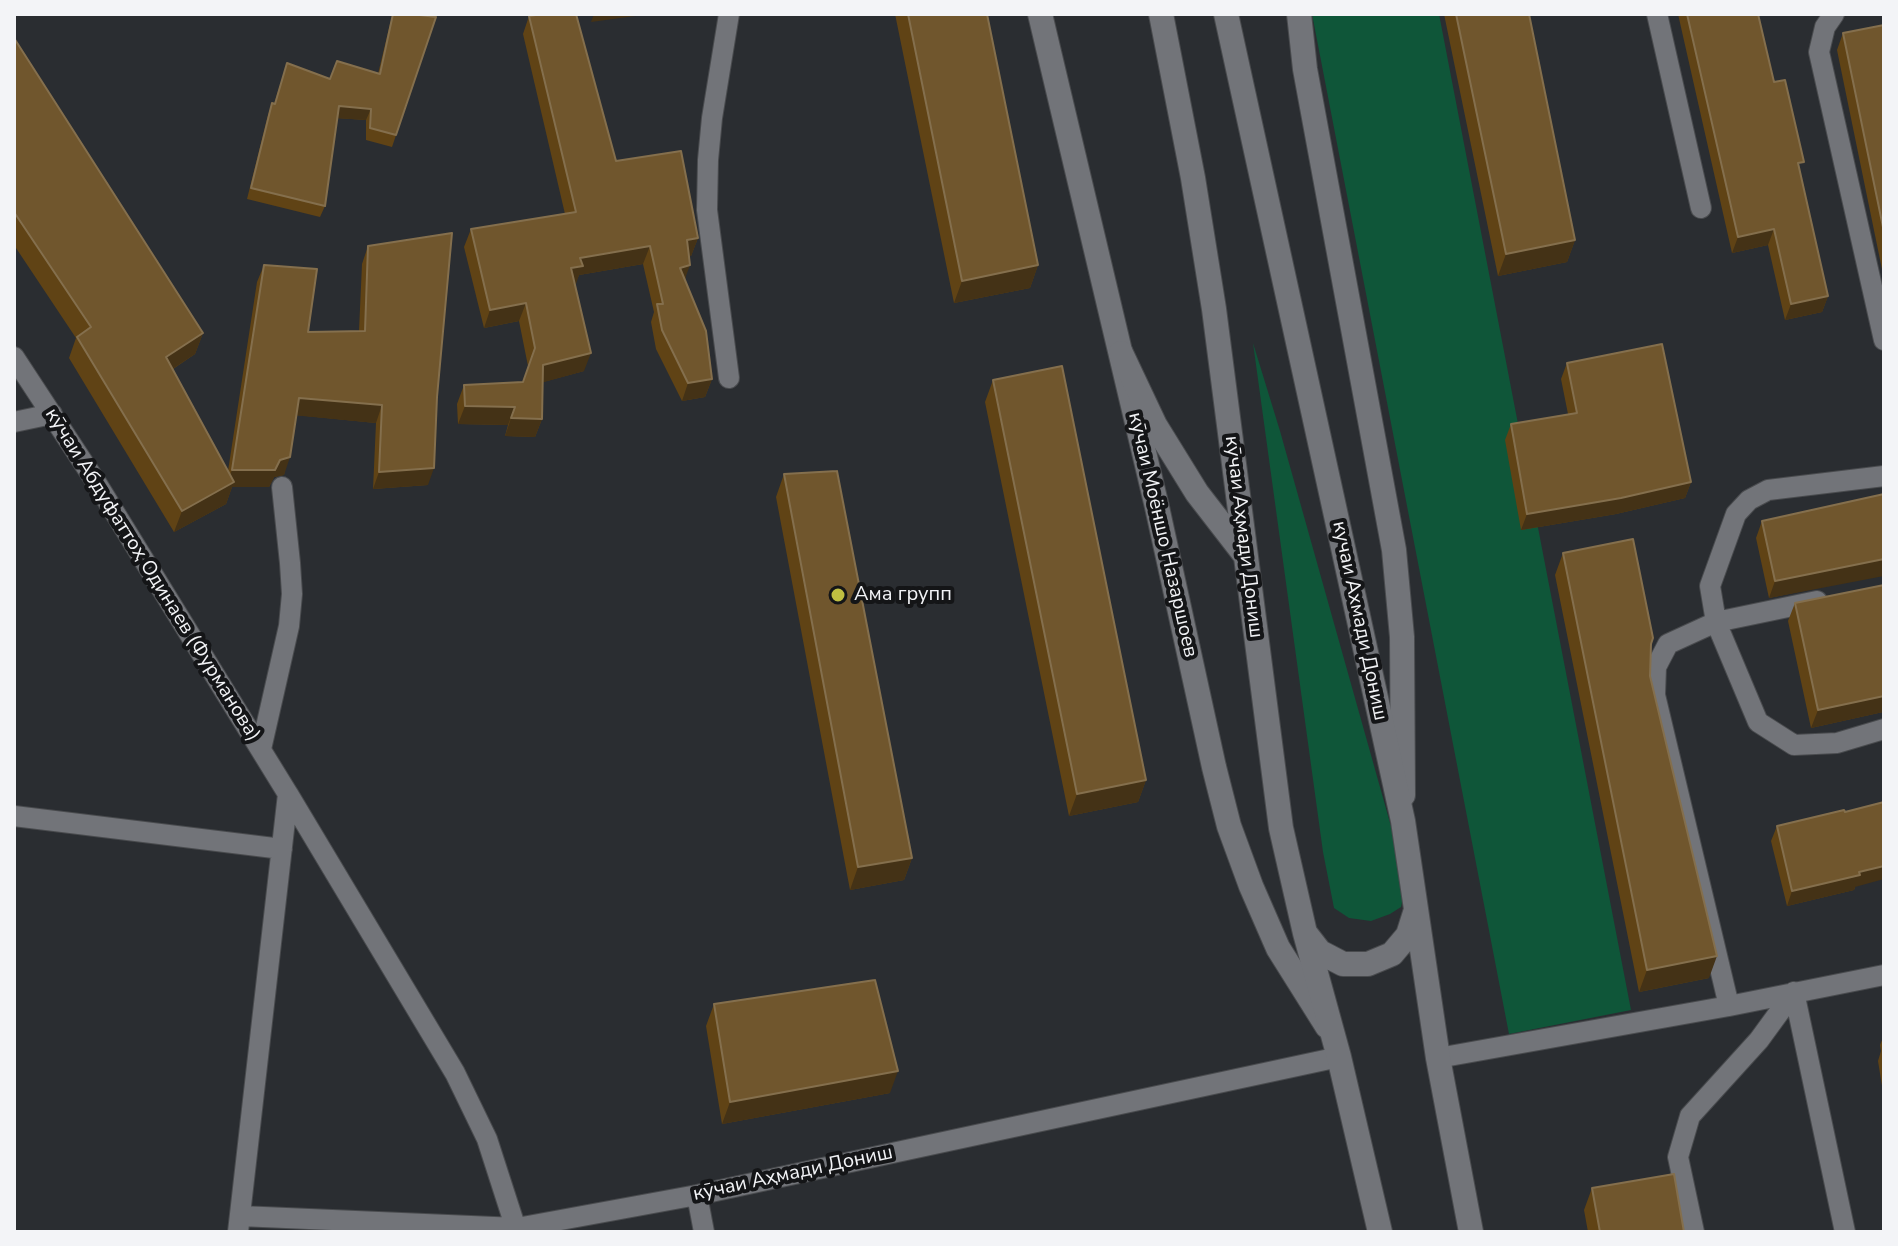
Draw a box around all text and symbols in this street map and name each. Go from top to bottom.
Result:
street label: кӯчаи Абдуфаттоҳ Одинаев (Фурманова) [39,404,265,746]
street label: кӯчаи Моёншо Назаршоев [1122,410,1202,660]
street label: кӯчаи Аҳмади Дониш [1219,435,1267,639]
street label: кучаи Ахмади Дониш [1326,519,1392,723]
place label: Ама групп [854,583,952,607]
marker: Ама групп [829,586,847,604]
street label: кӯчаи Аҳмади Дониш [691,1141,895,1207]

